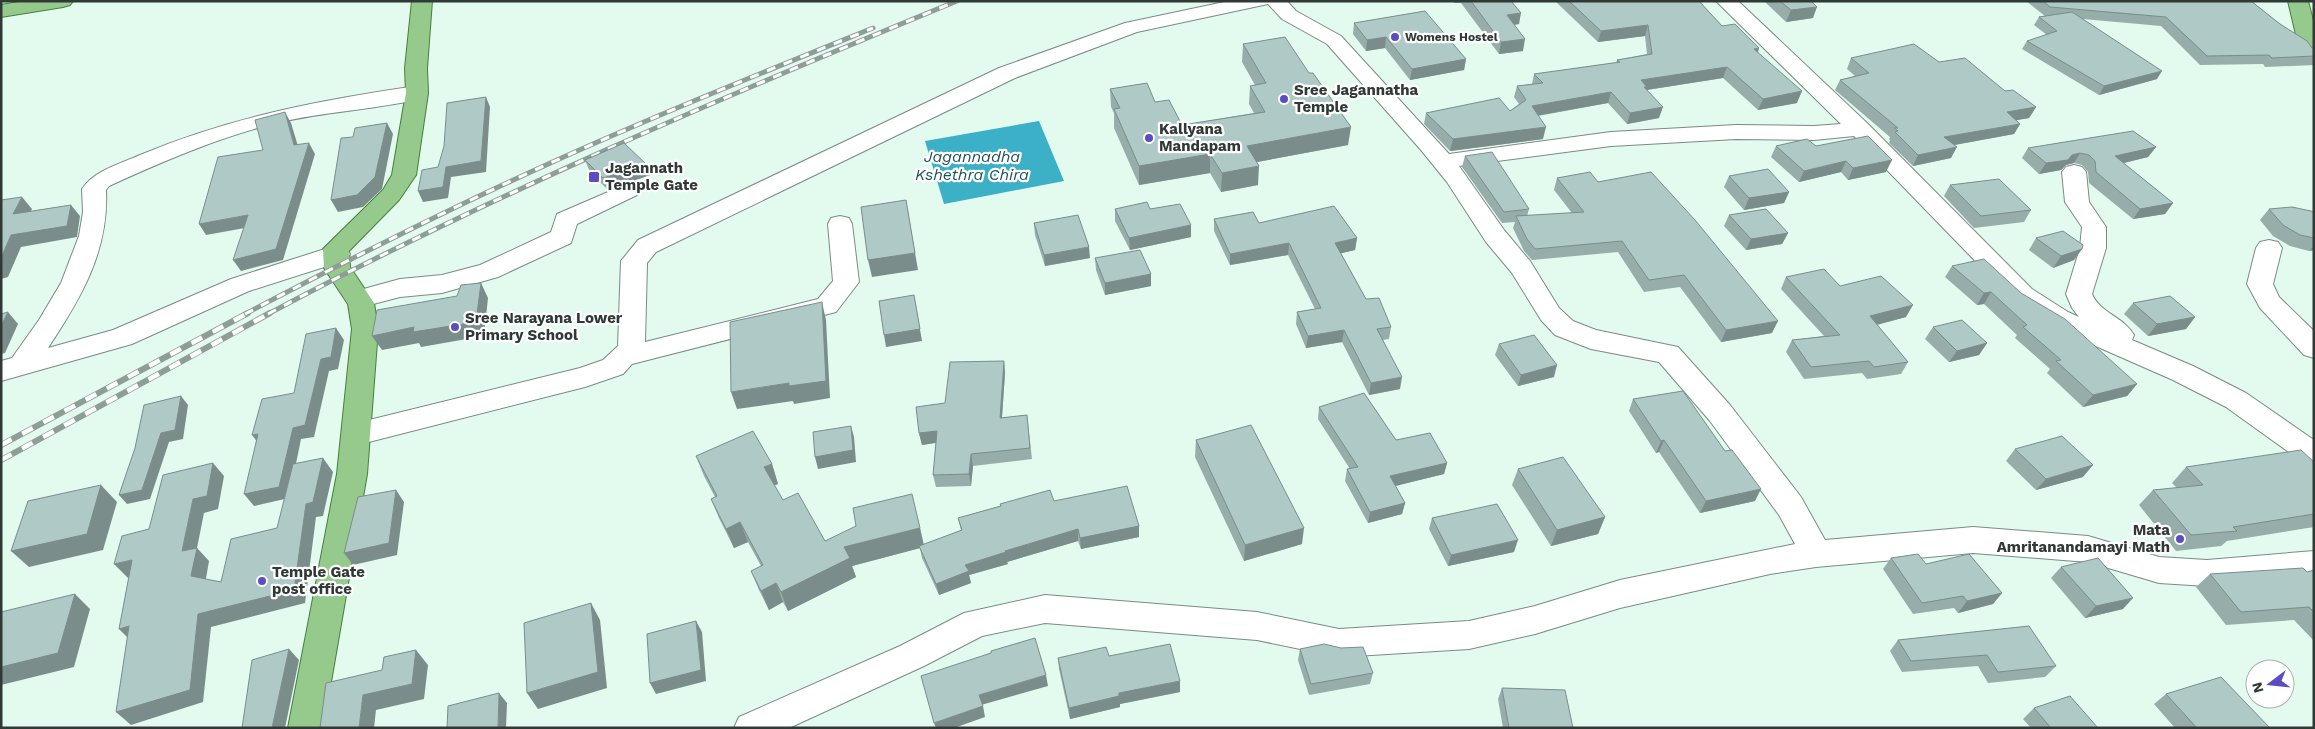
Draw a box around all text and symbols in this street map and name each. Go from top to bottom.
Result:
place label: Womens Hostel [1405,30,1498,44]
marker: Womens Hostel [1389,31,1401,43]
place label: Sree Jagannatha Temple [1294,81,1418,116]
marker: Sree Jagannatha Temple [1278,93,1290,105]
place label: Kallyana Mandapam [1159,120,1241,155]
marker: Kallyana Mandapam [1143,132,1155,144]
water label: Jagannadha Kshethra Chira [915,147,1029,184]
place label: Jagannath Temple Gate [605,159,698,194]
marker: Jagannath Temple Gate [587,170,601,184]
place label: Sree Narayana Lower Primary School [465,309,623,344]
marker: Sree Narayana Lower Primary School [449,321,461,333]
place label: Mata Amritanandamayi Math [1997,521,2170,556]
marker: Mata Amritanandamayi Math [2174,533,2186,545]
place label: Temple Gate post office [272,563,365,598]
marker: Temple Gate post office [256,575,268,587]
north arrow [2245,659,2295,709]
text: N [2248,680,2267,695]

